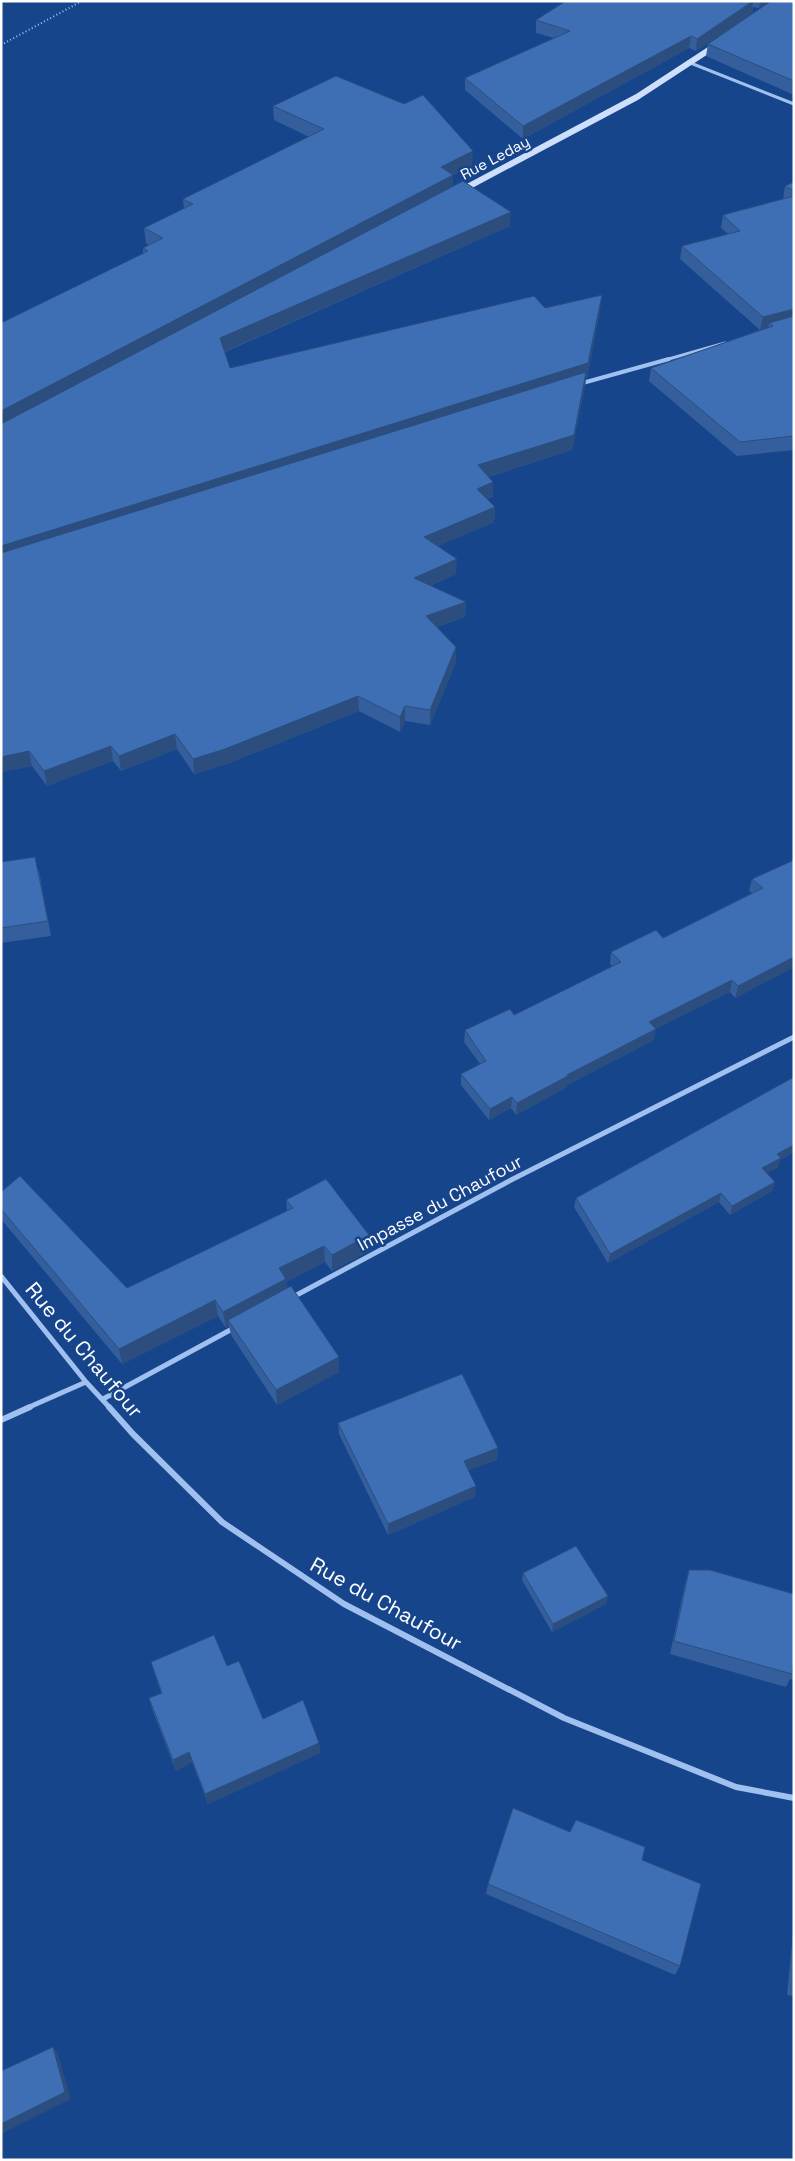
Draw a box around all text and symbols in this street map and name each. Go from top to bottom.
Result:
street label: Rue Leday [457,131,533,184]
street label: Impasse du Chaufour [353,1149,526,1256]
street label: Rue du Chaufour [20,1276,149,1423]
street label: Rue du Chaufour [306,1551,467,1656]

